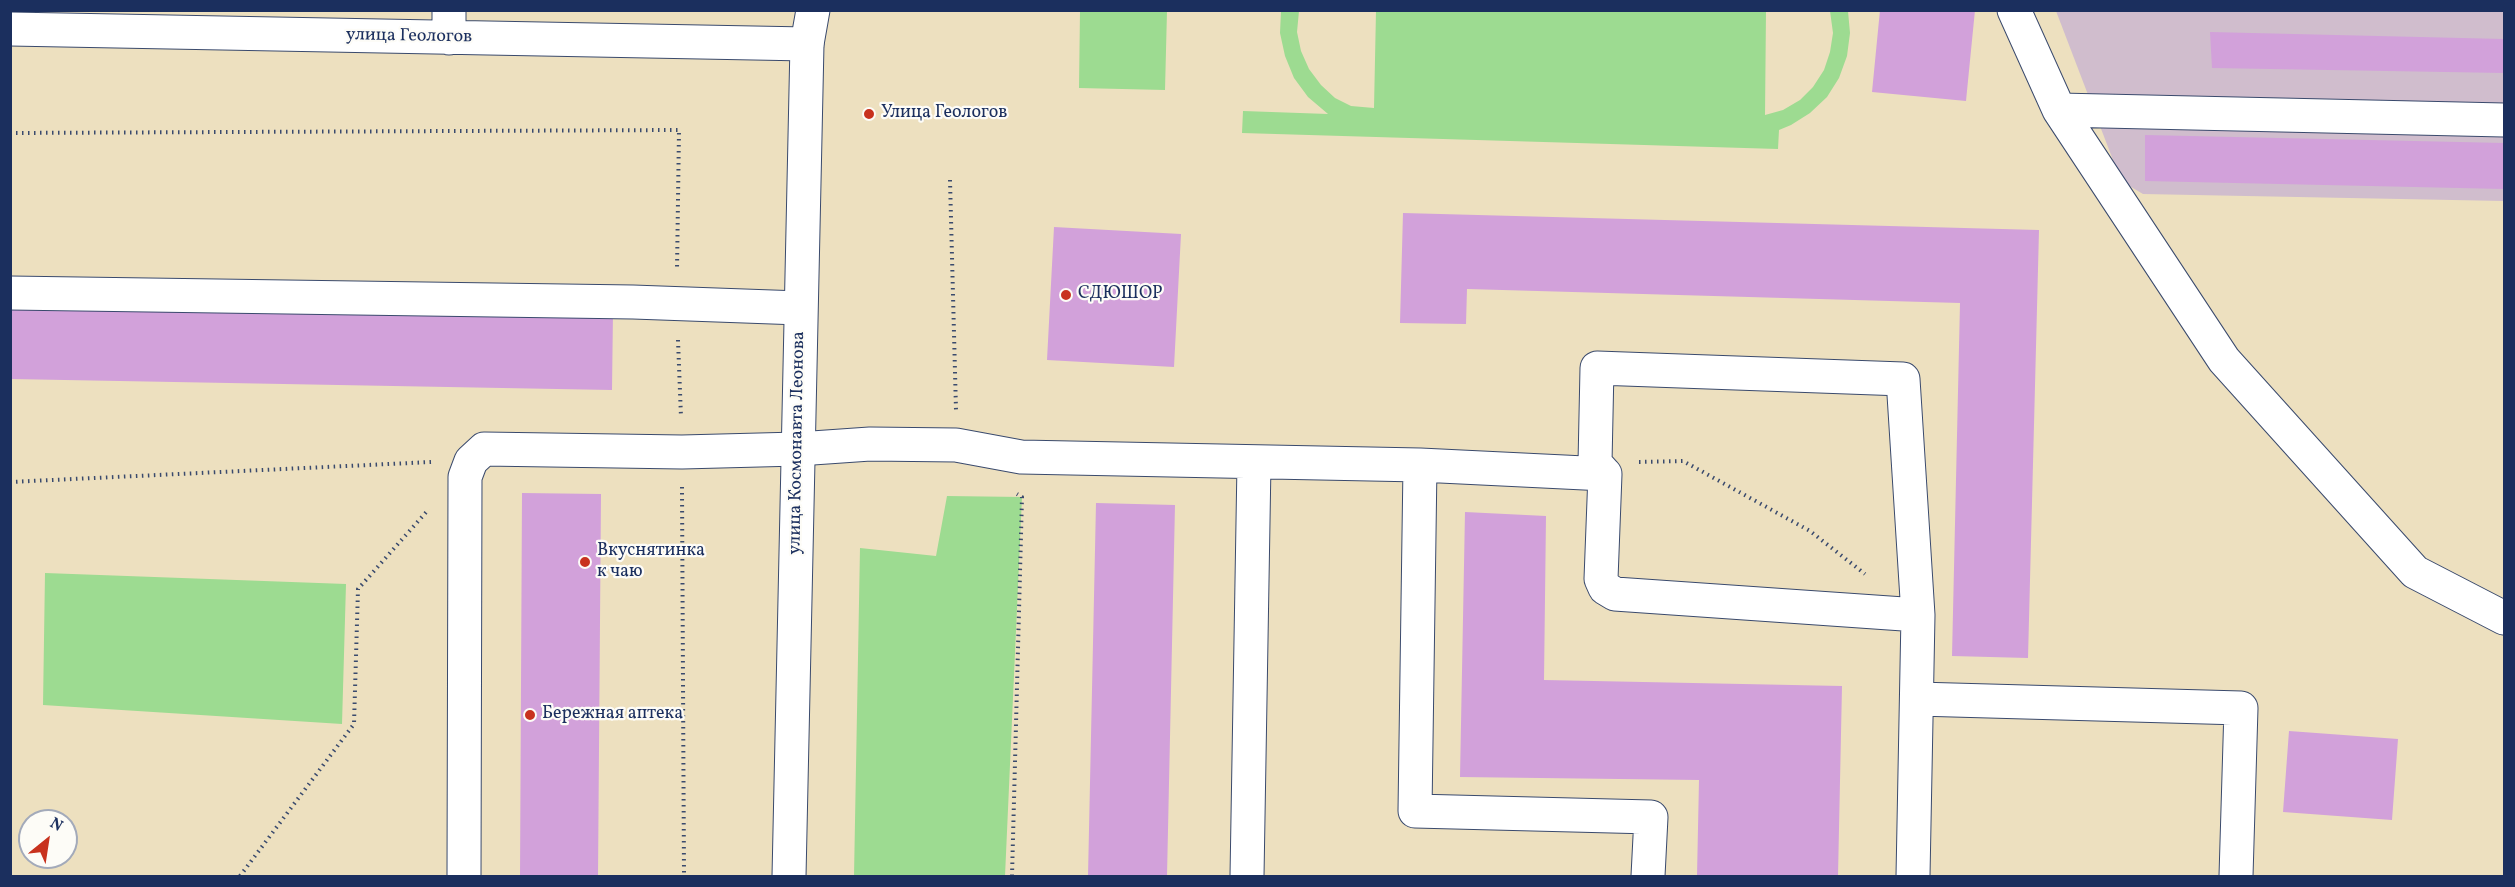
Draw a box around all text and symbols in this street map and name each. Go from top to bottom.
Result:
street label: улица Геологов [346,25,472,49]
place label: Улица Геологов [881,103,1007,125]
marker: Улица Геологов [862,107,876,121]
place label: СДЮШОР [1078,284,1162,306]
marker: СДЮШОР [1059,288,1073,302]
street label: улица Космонавта Леонова [785,331,811,555]
place label: Вкуснятинка к чаю [597,541,705,584]
marker: Вкуснятинка к чаю [578,555,592,569]
place label: Бережная аптека [542,704,683,726]
marker: Бережная аптека [523,708,537,722]
north arrow [18,809,78,869]
text: N [45,813,67,838]

